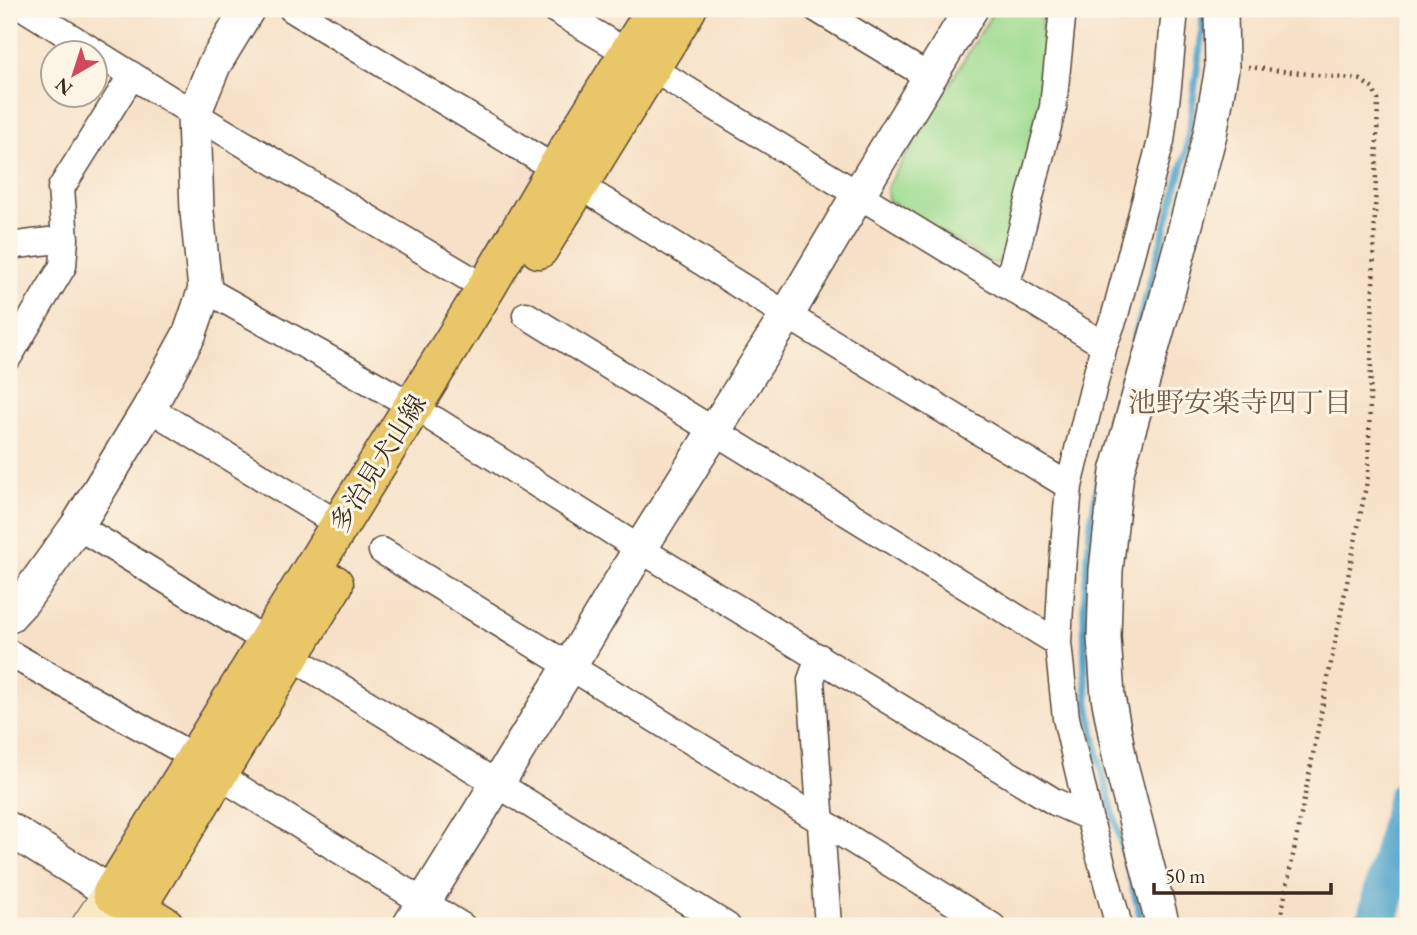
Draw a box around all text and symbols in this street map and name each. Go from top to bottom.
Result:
north arrow [38,38,108,108]
text: N [49,72,77,101]
district label: 池野安楽寺四丁目 [1128,384,1352,420]
street label: 多治見犬山線 [322,388,434,538]
scale bar [1154,851,1331,895]
text: 50 m [1165,862,1206,889]

